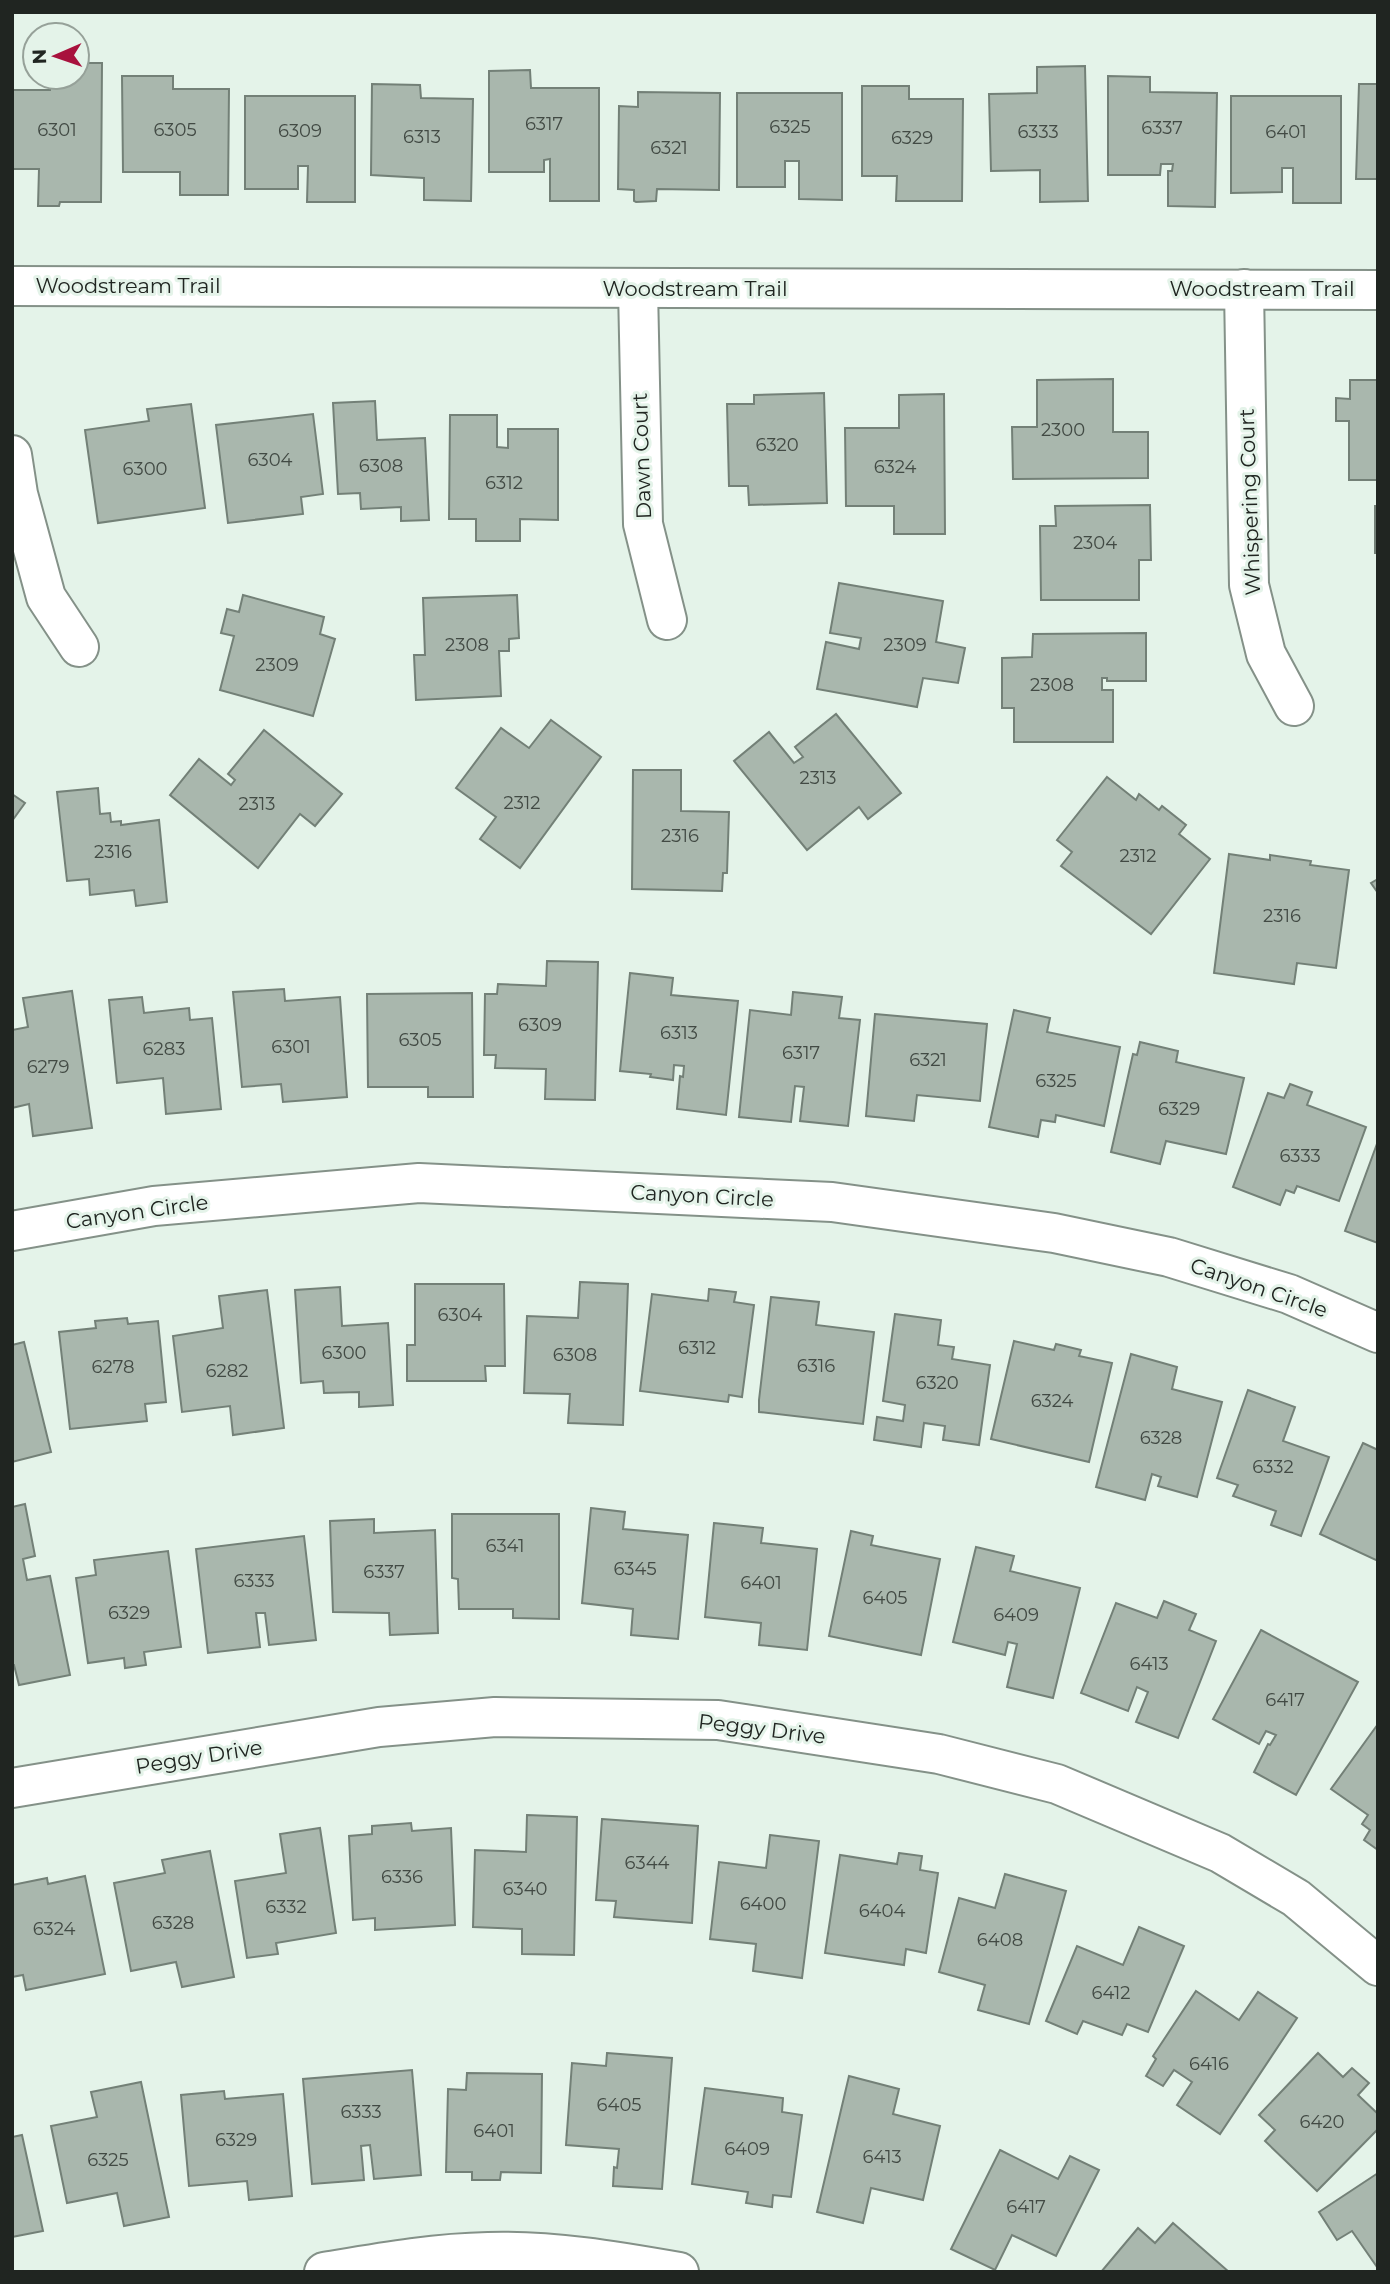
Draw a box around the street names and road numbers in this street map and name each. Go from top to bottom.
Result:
street label: Woodstream Trail [35,273,221,298]
street label: Woodstream Trail [602,276,788,301]
street label: Woodstream Trail [1169,276,1355,301]
street label: Dawn Court [627,392,656,520]
street label: Whispering Court [1234,408,1265,596]
street label: Canyon Circle [630,1179,774,1212]
street label: Canyon Circle [64,1189,210,1234]
street label: Canyon Circle [1187,1252,1331,1323]
street label: Peggy Drive [697,1708,827,1749]
street label: Peggy Drive [134,1734,264,1779]

